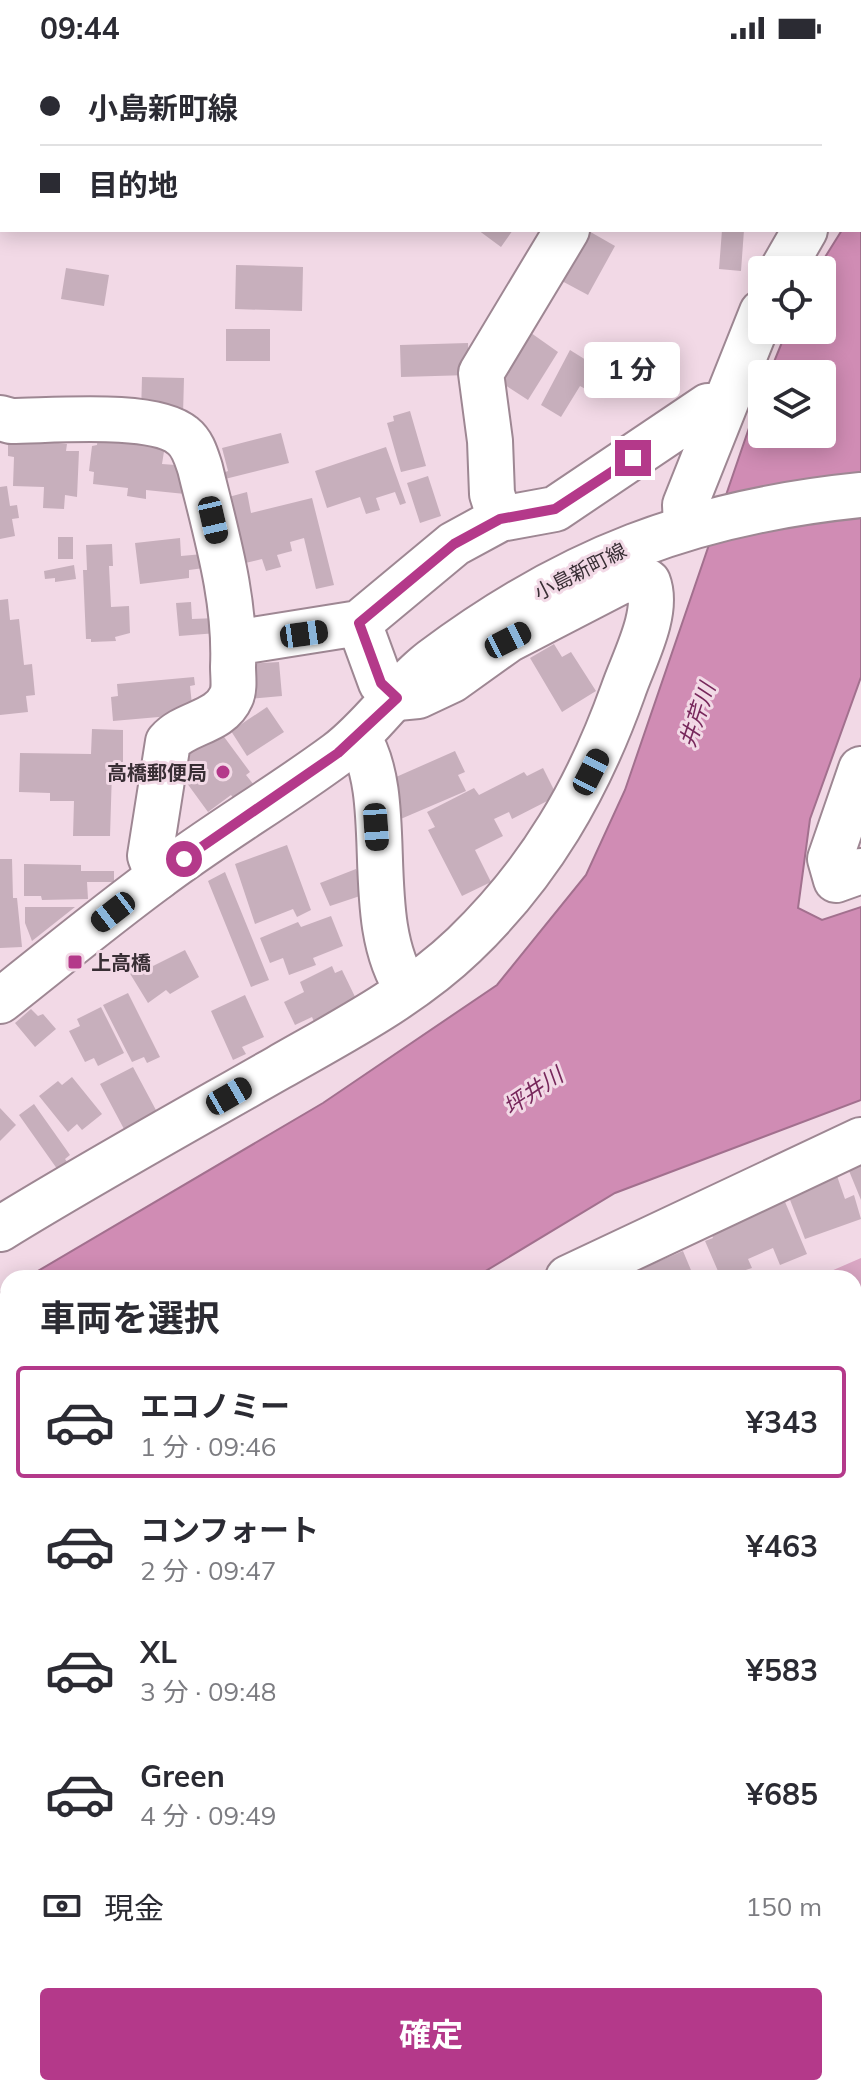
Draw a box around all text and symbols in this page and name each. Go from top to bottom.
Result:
text: 09:44 [40,9,119,47]
text: 小島新町線 [88,89,238,127]
text: 目的地 [88,166,178,204]
map controls [748,256,836,448]
button: locate [748,256,836,344]
callout: 1 分 [585,342,681,398]
text: 1 分 [608,353,656,386]
button: layers [748,360,836,448]
route end [615,440,651,476]
car [196,494,230,546]
street label: 小島新町線 [530,537,630,605]
car [481,618,535,662]
car [279,619,329,649]
water label: 井芹川 [673,677,722,751]
car [569,745,613,799]
place label: 高橋郵便局 [107,760,207,785]
marker: 高橋郵便局 [214,763,232,781]
car [362,802,390,852]
route start [166,841,202,877]
car [87,888,139,936]
place label: 上高橋 [91,950,151,975]
marker: 上高橋 [66,953,84,971]
water label: 坪井川 [498,1060,570,1121]
car [202,1074,256,1118]
text: 車両を選択 [40,1295,220,1340]
icon: car [44,1386,116,1458]
text: エコノミー [140,1387,290,1425]
text: ¥343 [746,1403,818,1441]
text: 1 分 · 09:46 [140,1430,276,1463]
icon: car [44,1510,116,1582]
text: コンフォート [140,1511,319,1549]
text: ¥463 [746,1527,818,1565]
text: 2 分 · 09:47 [140,1554,276,1587]
text: XL [140,1633,177,1671]
icon: car [44,1634,116,1706]
text: ¥583 [746,1651,818,1689]
text: 3 分 · 09:48 [140,1675,276,1708]
text: Green [140,1757,225,1795]
icon: car [44,1758,116,1830]
text: ¥685 [746,1775,818,1813]
text: 4 分 · 09:49 [140,1799,276,1832]
icon: cash [40,1884,84,1928]
text: 現金 [104,1889,164,1927]
text: 150 m [746,1890,822,1923]
button: 確定 [40,1988,822,2080]

